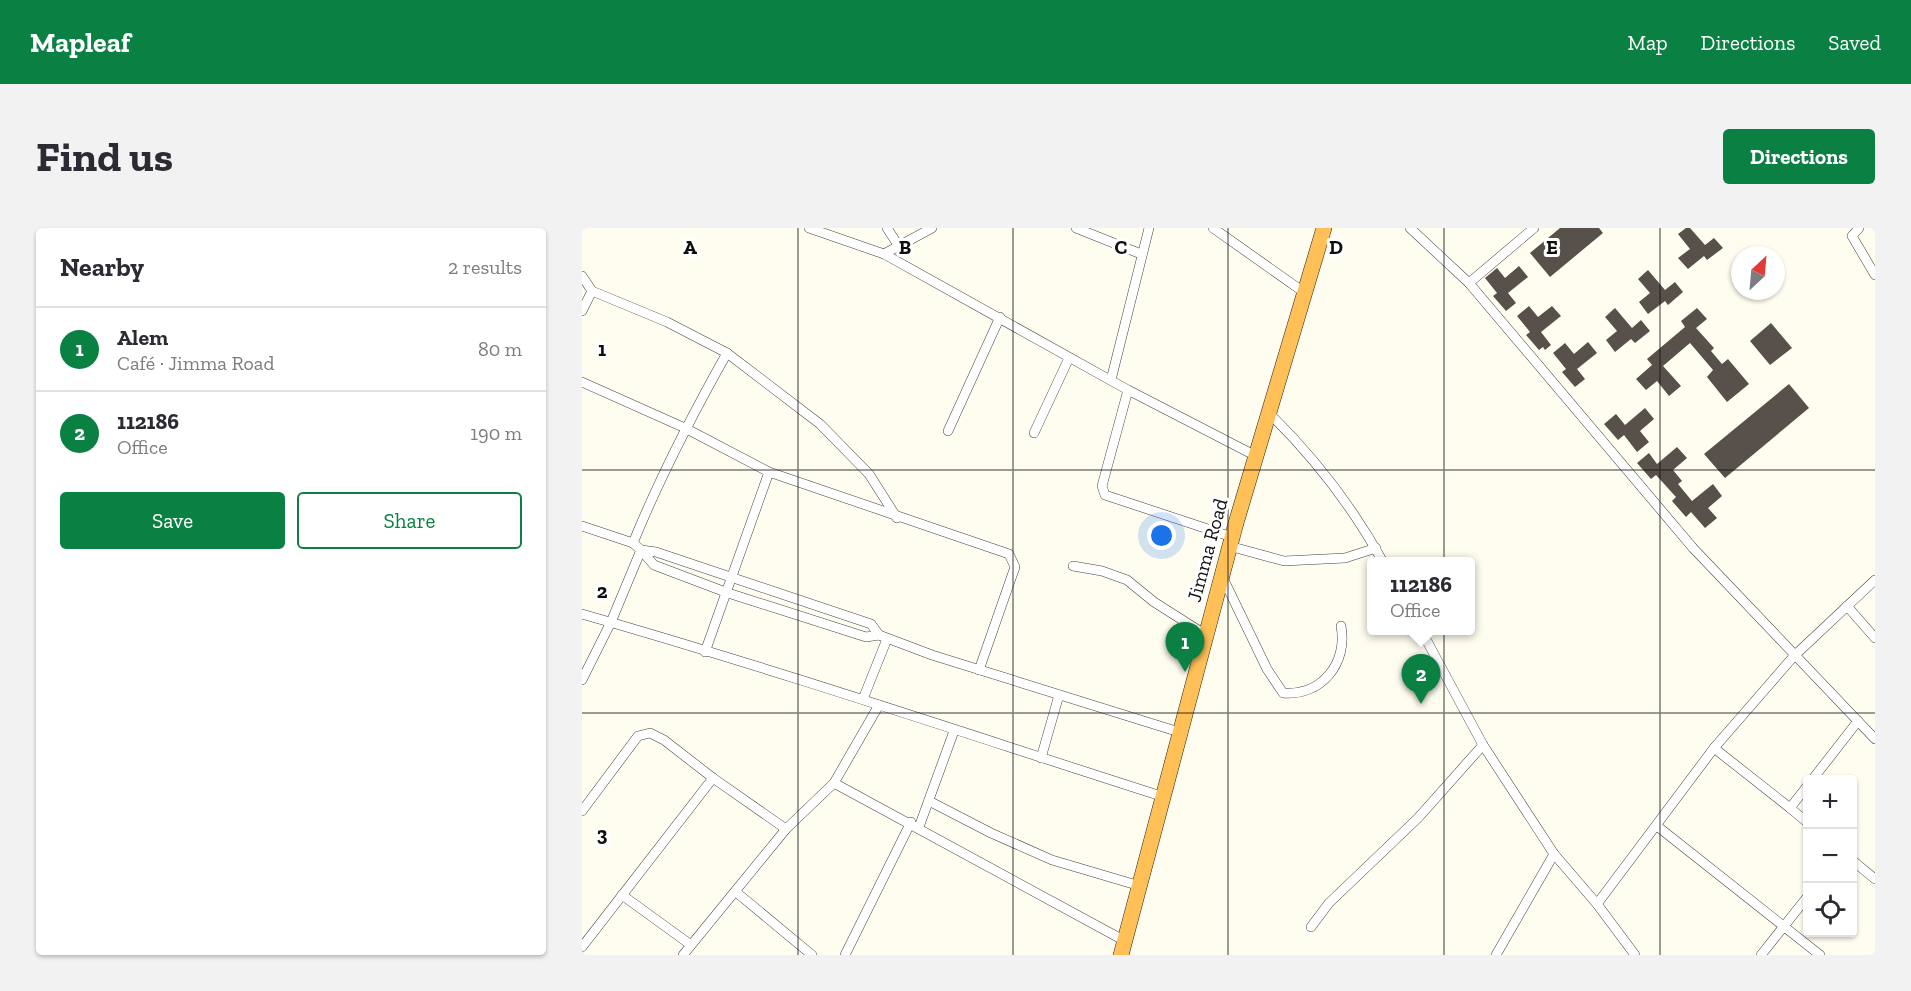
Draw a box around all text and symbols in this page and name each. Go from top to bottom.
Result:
text: Mapleaf [30,26,130,59]
text: Map [1628,30,1668,55]
text: Directions [1701,30,1795,55]
text: Saved [1828,30,1881,55]
button: Directions [1723,129,1875,184]
text: Find us [36,131,173,182]
text: A [683,235,697,259]
text: B [899,235,911,259]
text: C [1115,235,1128,259]
text: D [1329,235,1343,259]
text: E [1546,235,1558,259]
north arrow [1731,246,1785,300]
text: Nearby [60,251,144,283]
text: 2 results [448,255,522,279]
text: Alem [117,324,168,351]
text: 1 [75,337,84,361]
text: 80 m [478,337,522,361]
text: 1 [598,337,606,361]
text: Café · Jimma Road [117,351,274,375]
text: 112186 [117,408,179,435]
text: 2 [74,421,85,445]
text: 190 m [470,421,522,445]
text: Office [117,435,168,459]
button: Save [60,492,285,549]
button: Share [297,492,522,549]
street label: Jimma Road [1182,496,1232,604]
your location [1147,521,1176,550]
popup [1367,557,1475,635]
text: 112186 [1390,571,1452,598]
text: 2 [597,579,608,603]
text: Office [1390,598,1440,622]
pin: 1 [1166,622,1204,672]
pin: 2 [1402,654,1440,704]
map controls [1803,775,1857,937]
button: + [1803,775,1857,829]
text: 3 [597,822,608,846]
button: − [1803,829,1857,883]
button: locate [1803,883,1857,937]

